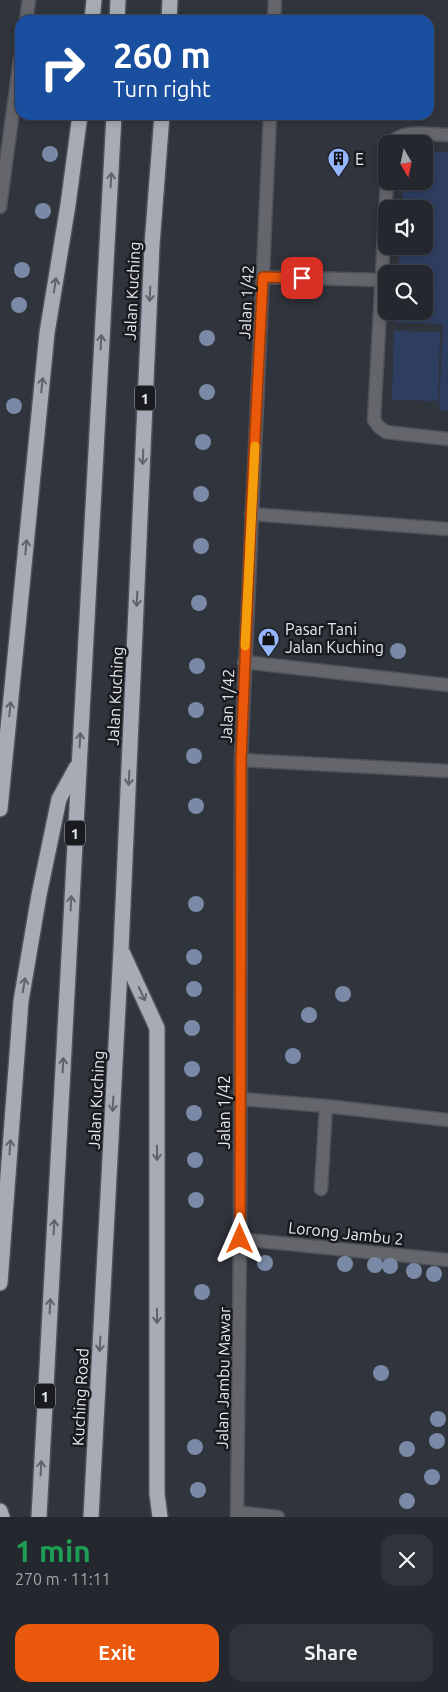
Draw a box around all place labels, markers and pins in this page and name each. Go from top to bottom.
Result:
building icon: E [327,147,351,178]
place label: E [355,150,364,168]
pin [281,257,323,299]
place label: Pasar Tani Jalan Kuching [285,620,384,656]
shop icon: Pasar Tani Jalan Kuching [257,626,281,657]

